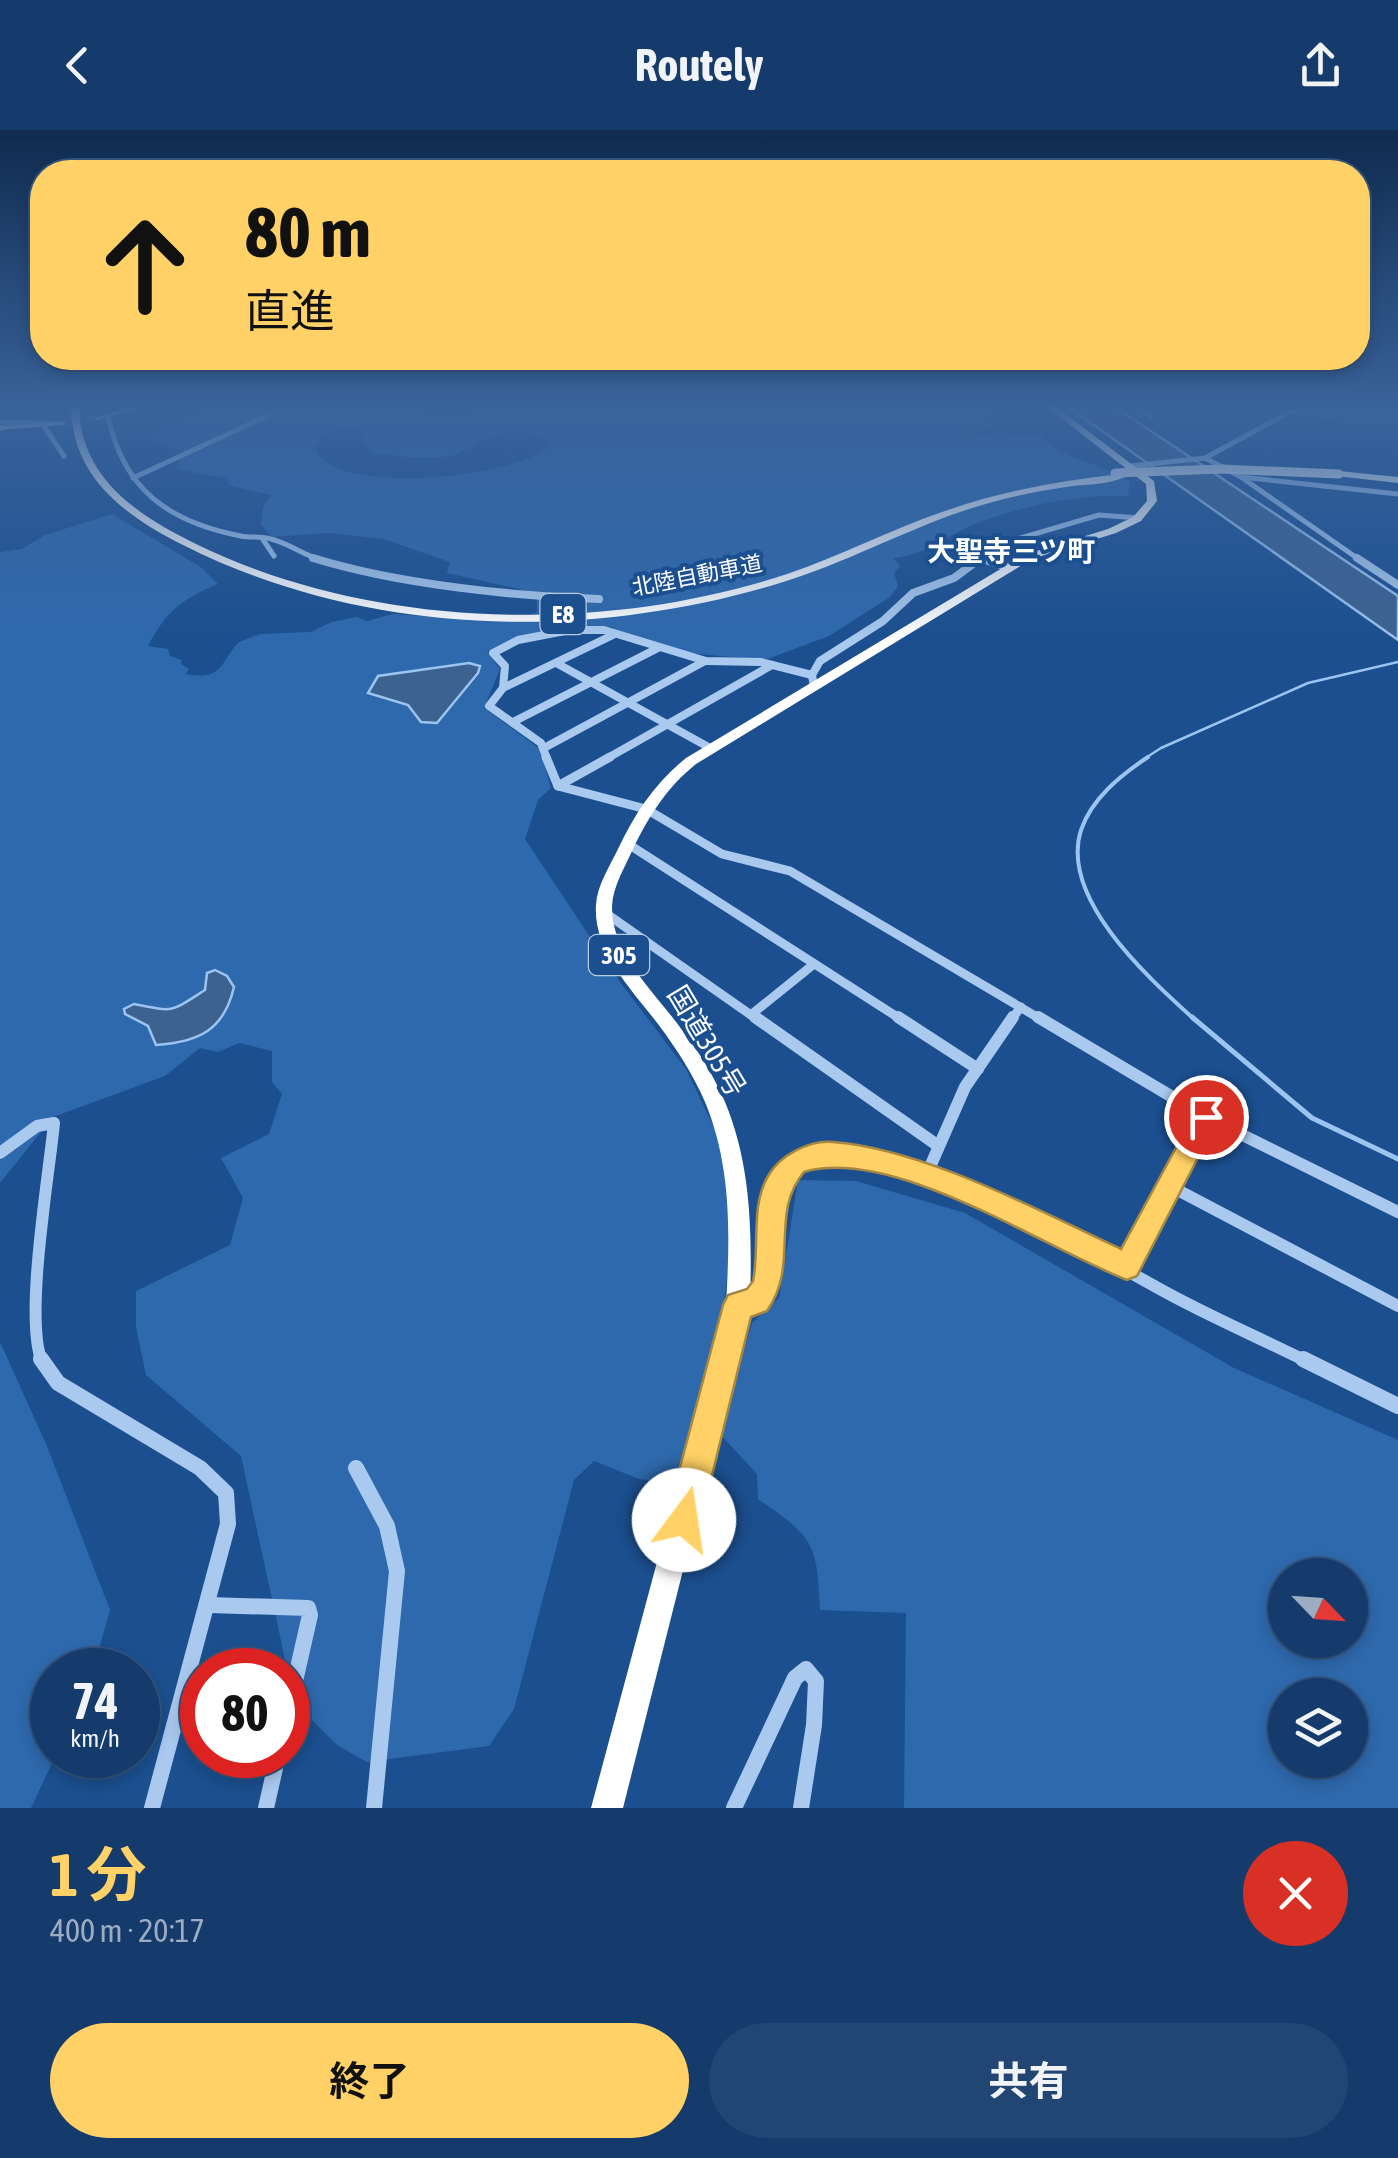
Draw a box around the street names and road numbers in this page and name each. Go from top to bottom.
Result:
street label: 北陸自動車道 [630,550,764,600]
road number: E8 [540,594,586,634]
road number: 305 [589,935,649,975]
street label: 国道305号 [661,980,753,1102]

